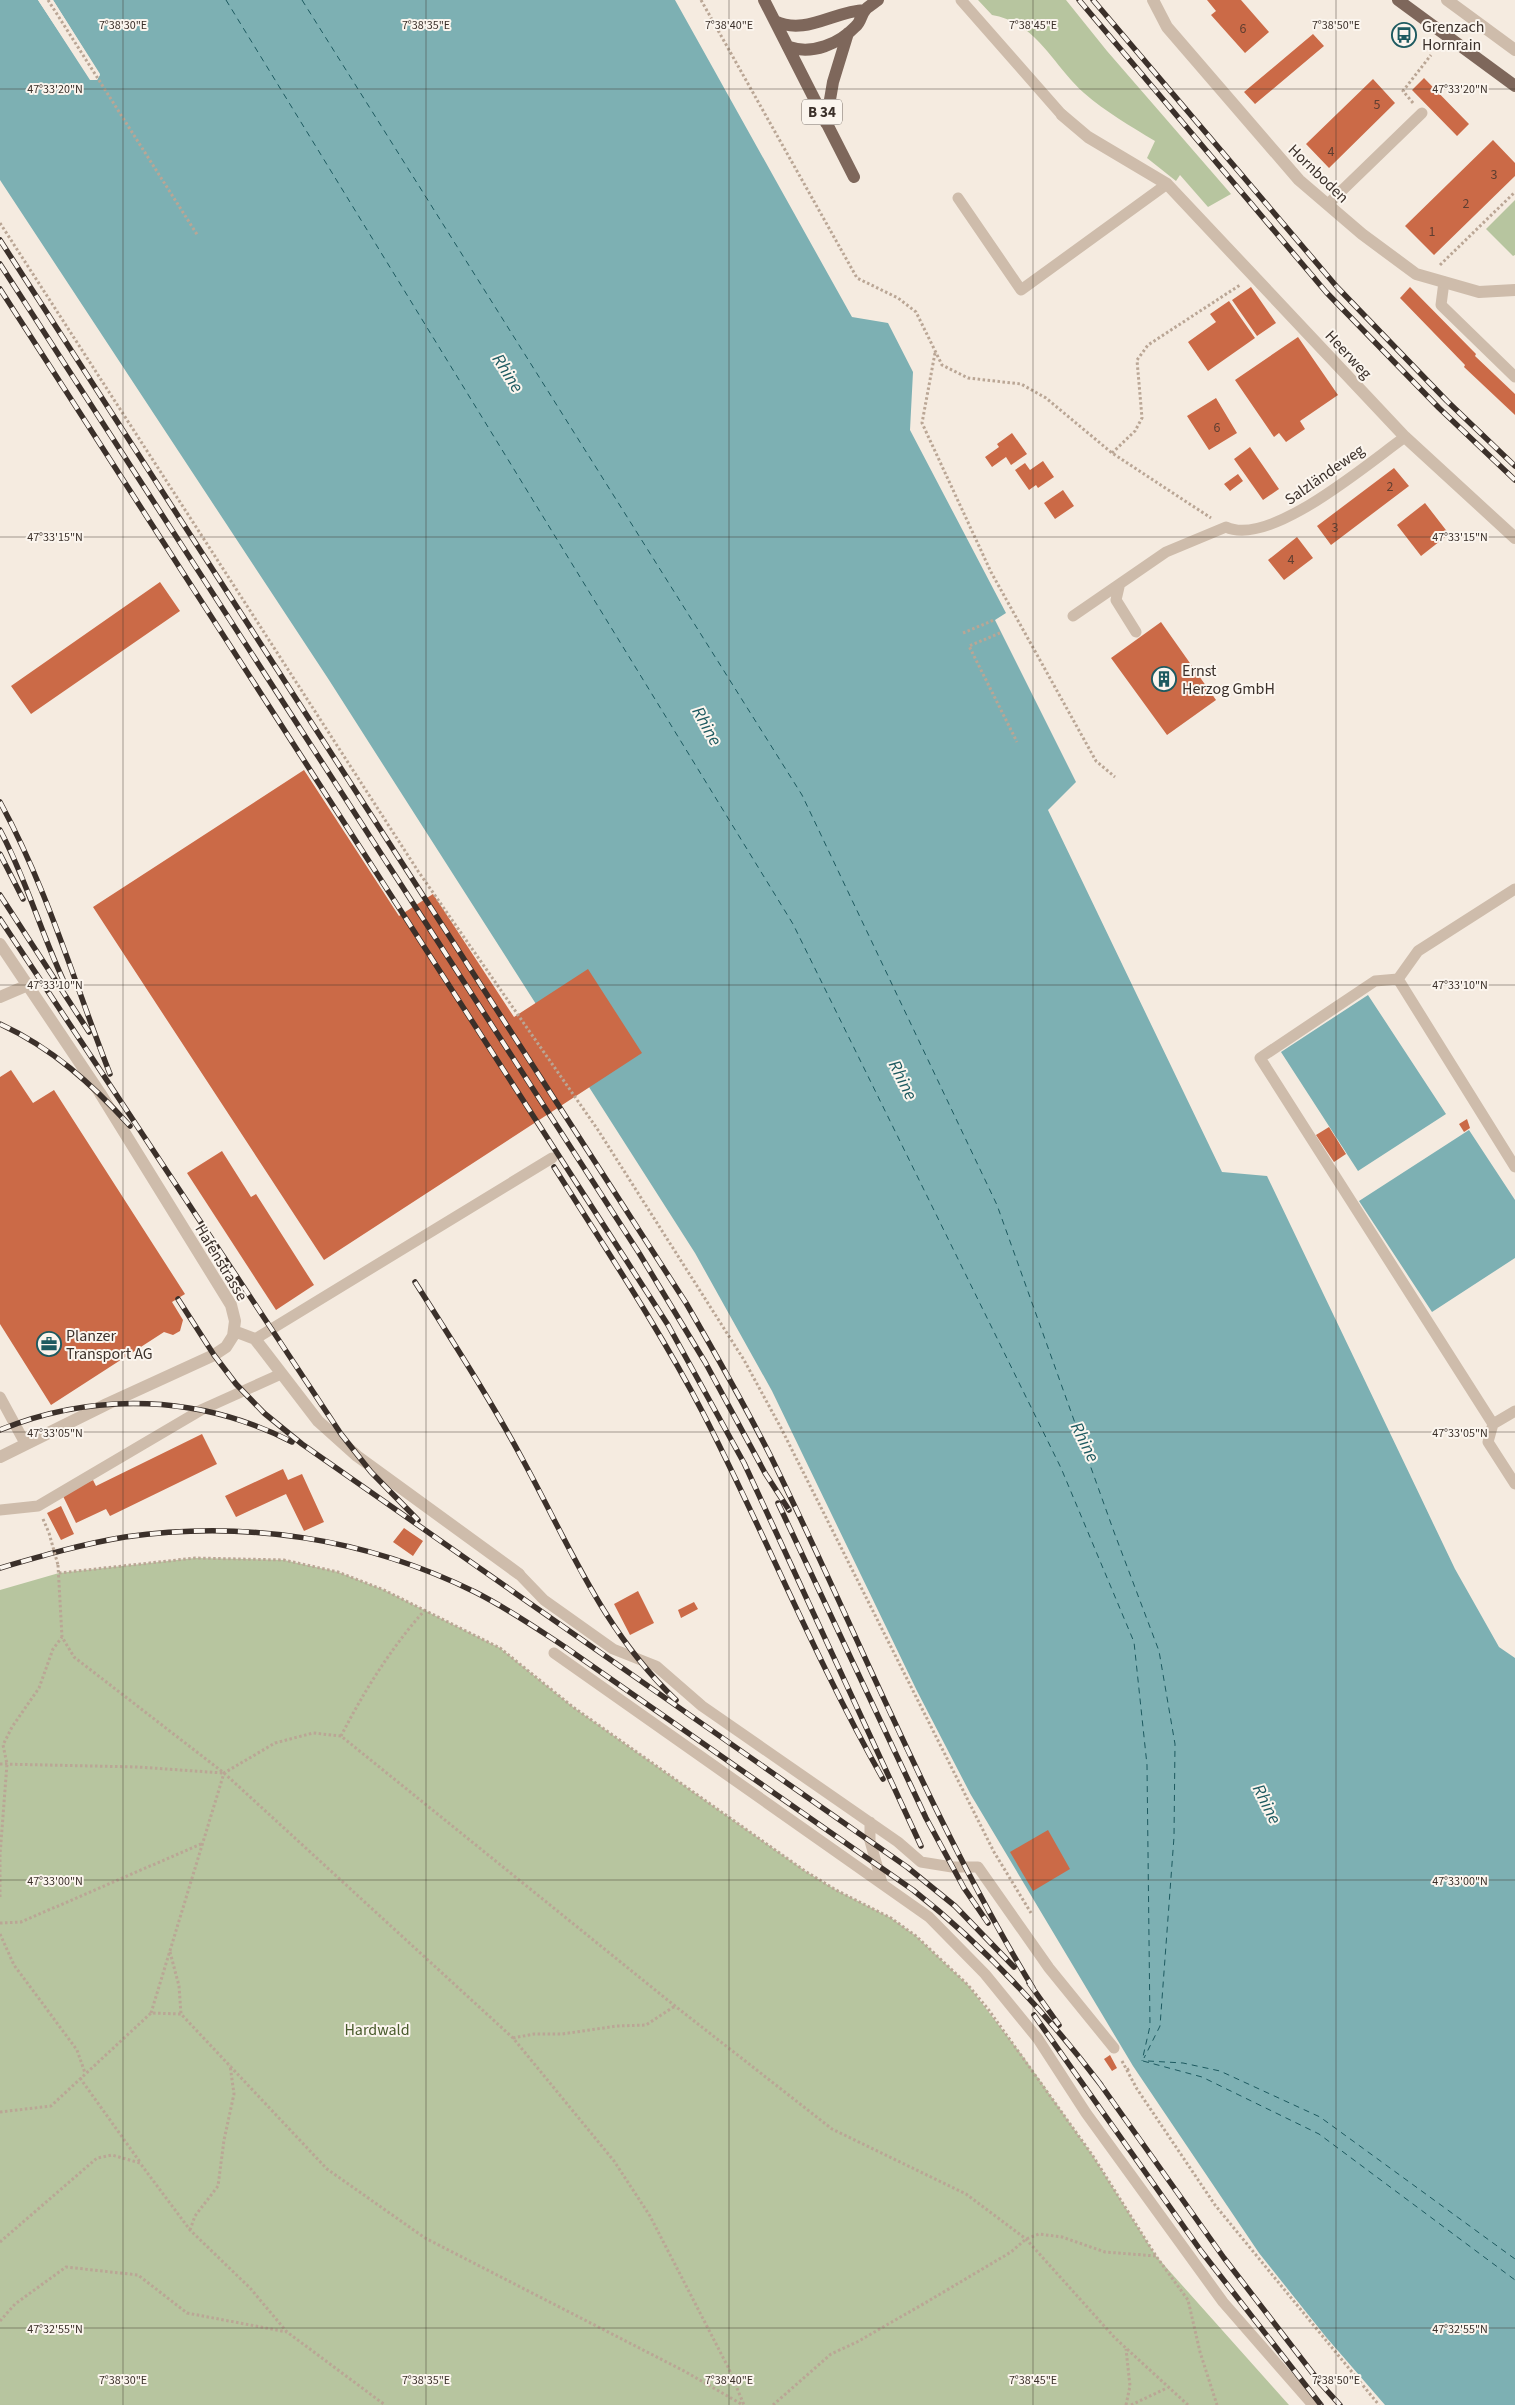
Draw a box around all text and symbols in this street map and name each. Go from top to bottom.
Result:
place label: Grenzach Hornrain [1422,16,1484,56]
text: 7°38'30"E [99,17,147,34]
text: 7°38'35"E [402,17,450,34]
text: 7°38'40"E [705,17,753,34]
text: 7°38'45"E [1009,17,1057,34]
text: 7°38'50"E [1312,17,1360,34]
house number: 6 [1240,19,1247,39]
bus stop icon: Grenzach Hornrain [1391,22,1417,48]
text: 47°33'20"N [27,81,83,98]
text: 47°33'20"N [1432,81,1488,98]
house number: 5 [1374,95,1381,115]
road number: B 34 [802,100,842,124]
street label: Hornboden [1283,139,1353,208]
house number: 4 [1328,142,1335,162]
house number: 3 [1491,165,1498,185]
house number: 2 [1463,194,1470,214]
house number: 1 [1429,222,1436,242]
street label: Heerweg [1320,325,1377,384]
water label: Rhine [486,349,529,398]
house number: 6 [1214,418,1221,438]
street label: Salzländeweg [1280,439,1369,510]
house number: 2 [1387,477,1394,497]
house number: 3 [1332,518,1339,538]
text: 47°33'15"N [27,529,83,546]
text: 47°33'15"N [1432,529,1488,546]
house number: 4 [1288,550,1295,570]
place label: Ernst Herzog GmbH [1182,660,1275,700]
building icon: Ernst Herzog GmbH [1151,666,1177,692]
water label: Rhine [686,702,728,751]
text: 47°33'10"N [27,977,83,994]
text: 47°33'10"N [1432,977,1488,994]
water label: Rhine [882,1056,923,1105]
street label: Hafenstrasse [190,1220,253,1305]
place label: Planzer Transport AG [66,1325,153,1365]
office icon: Planzer Transport AG [36,1331,62,1357]
water label: Rhine [1064,1418,1105,1467]
text: 47°33'05"N [27,1425,83,1442]
text: 47°33'05"N [1432,1425,1488,1442]
water label: Rhine [1246,1780,1287,1829]
text: 47°33'00"N [27,1873,83,1890]
text: 47°33'00"N [1432,1873,1488,1890]
park label: Hardwald [344,2019,410,2041]
text: 47°32'55"N [27,2321,83,2338]
text: 47°32'55"N [1432,2321,1488,2338]
text: 7°38'30"E [99,2372,147,2389]
text: 7°38'35"E [402,2372,450,2389]
text: 7°38'40"E [705,2372,753,2389]
text: 7°38'45"E [1009,2372,1057,2389]
text: 7°38'50"E [1312,2372,1360,2389]

